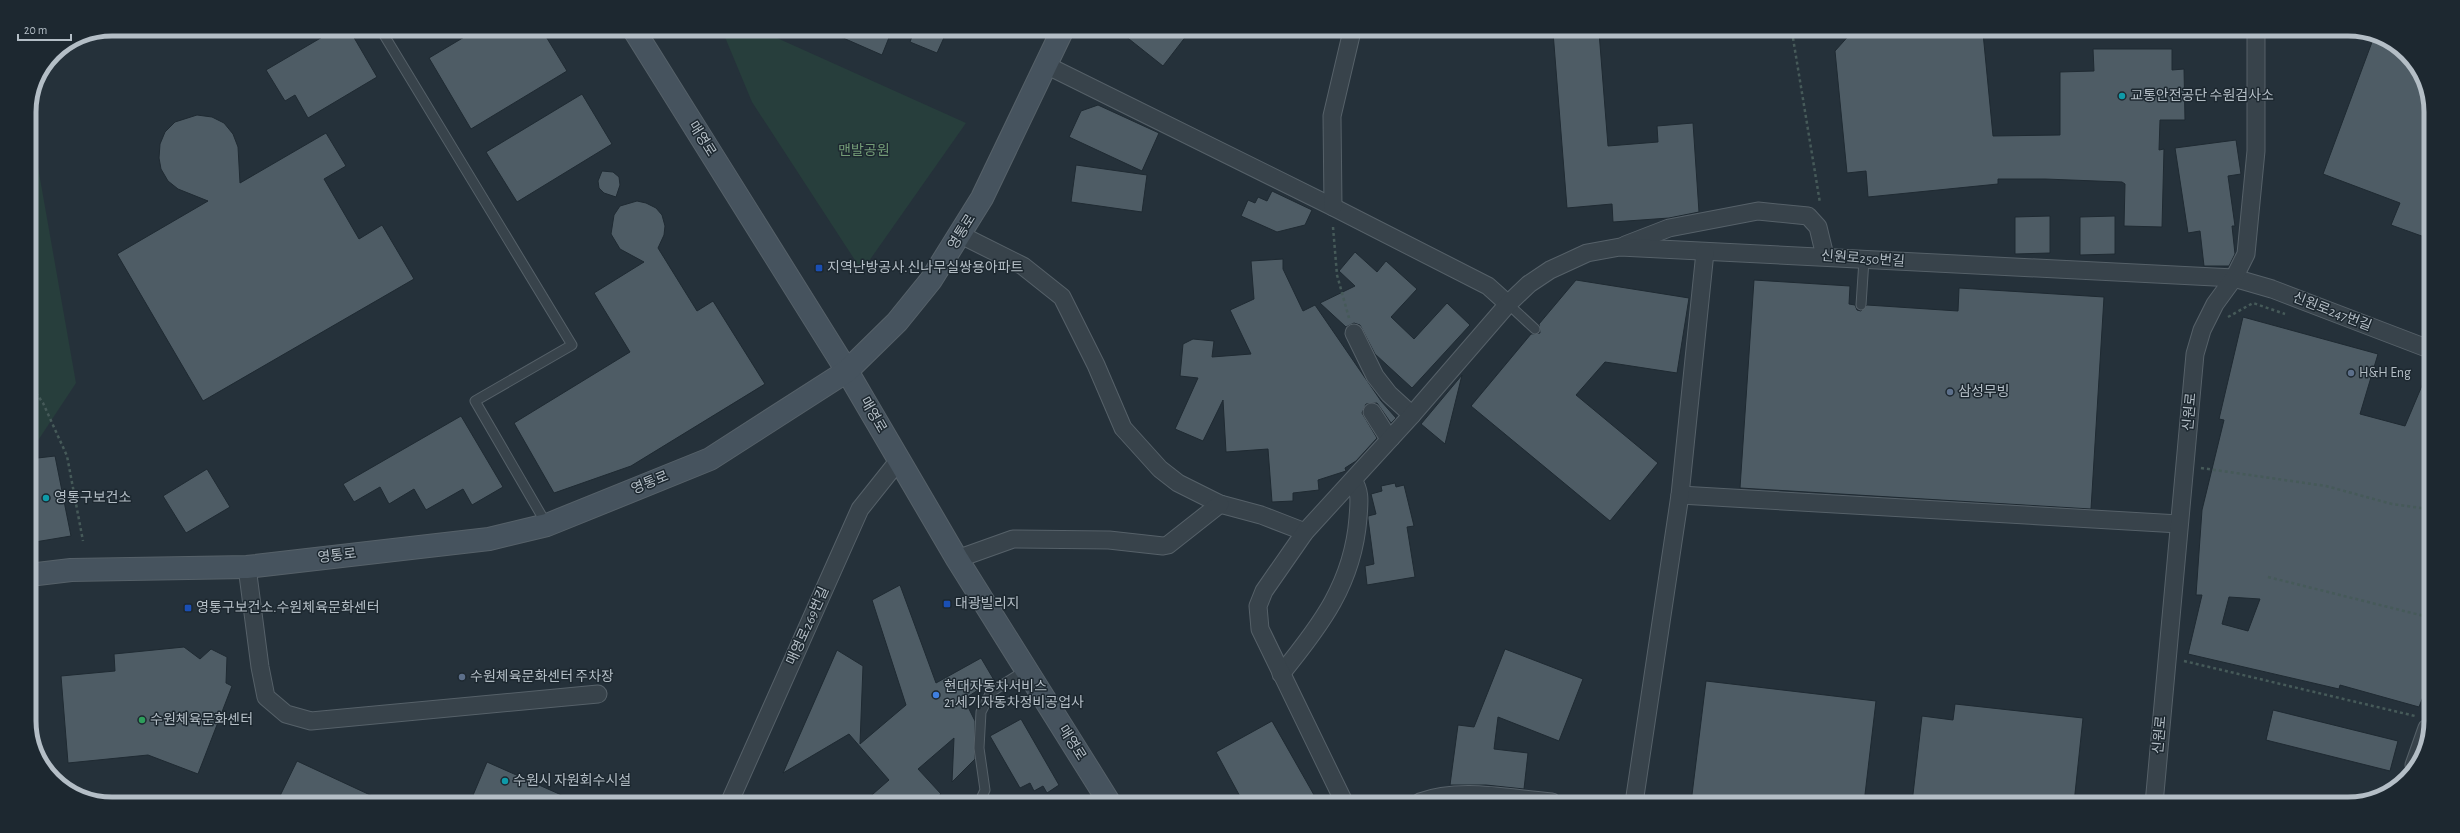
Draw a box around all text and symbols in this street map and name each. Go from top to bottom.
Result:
scale bar [18,16,71,42]
text: 20 m [24,24,47,36]
place label: 교통안전공단 수원검사소 [2130,88,2274,103]
marker: 교통안전공단 수원검사소 [2117,91,2127,101]
street label: 매영로 [686,118,719,159]
park label: 맨발공원 [838,143,890,158]
street label: 영통로 [945,211,978,252]
street label: 신원로250번길 [1821,248,1905,269]
place label: 지역난방공사.신나무실쌍용아파트 [827,260,1024,275]
marker: 지역난방공사.신나무실쌍용아파트 [814,263,824,273]
street label: 신원로247번길 [2291,290,2374,333]
place label: H&H Eng [2359,366,2411,380]
marker: H&H Eng [2346,368,2356,378]
place label: 삼성무빙 [1958,384,2010,399]
marker: 삼성무빙 [1945,387,1955,397]
street label: 신원로 [2180,392,2199,432]
street label: 매영로 [857,394,890,435]
street label: 영통로 [629,468,671,497]
place label: 영통구보건소 [54,490,131,505]
marker: 영통구보건소 [41,493,51,503]
street label: 영통로 [317,546,357,565]
street label: 매영로269번길 [784,584,831,667]
place label: 대광빌리지 [955,596,1019,611]
marker: 대광빌리지 [942,599,952,609]
place label: 영통구보건소.수원체육문화센터 [196,600,380,615]
marker: 영통구보건소.수원체육문화센터 [183,603,193,613]
place label: 수원체육문화센터 주차장 [470,669,614,684]
marker: 수원체육문화센터 주차장 [457,672,467,682]
place label: 현대자동차서비스 21세기자동차정비공업사 [944,678,1084,710]
marker: 현대자동차서비스 21세기자동차정비공업사 [931,690,941,700]
place label: 수원체육문화센터 [150,712,253,727]
marker: 수원체육문화센터 [137,715,147,725]
street label: 신원로 [2150,715,2169,755]
street label: 매영로 [1056,722,1089,763]
place label: 수원시 자원회수시설 [513,773,631,788]
marker: 수원시 자원회수시설 [500,776,510,786]

